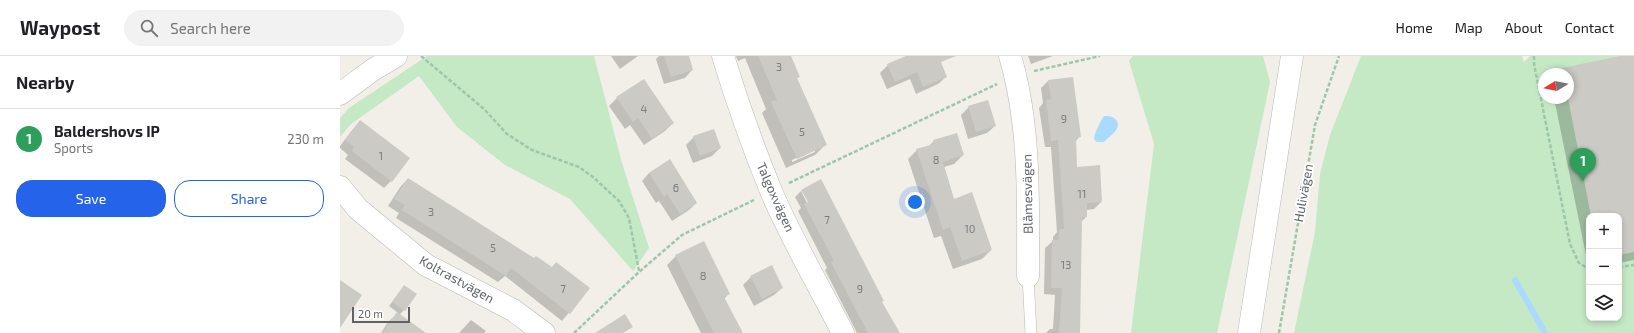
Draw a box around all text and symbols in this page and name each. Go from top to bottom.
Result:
search box [124,10,404,46]
text: Waypost [20,16,100,39]
icon: search [138,17,160,39]
text: Search here [170,19,251,37]
text: Home [1396,19,1433,36]
text: Map [1455,19,1483,36]
text: About [1505,19,1543,36]
text: Contact [1565,19,1614,36]
house number: 3 [776,60,782,73]
north arrow [1538,68,1574,104]
text: Nearby [16,72,74,92]
house number: 4 [641,102,648,115]
house number: 9 [1061,112,1067,125]
text: Baldershovs IP [54,122,160,140]
house number: 5 [799,125,805,138]
text: 1 [26,131,32,147]
text: 230 m [287,131,324,147]
text: Sports [54,140,93,156]
pin: 1 [1570,148,1596,181]
house number: 1 [379,149,383,162]
house number: 8 [933,153,939,166]
street label: Blåmesvägen [1018,154,1036,234]
street label: Talgoxvägen [754,160,798,234]
street label: Hulivägen [1290,163,1316,223]
button: Save [16,180,166,217]
button: Share [174,180,324,217]
house number: 6 [673,181,679,194]
house number: 11 [1078,187,1086,200]
your location [905,192,925,212]
house number: 3 [428,205,434,218]
house number: 7 [824,213,830,226]
map controls [1586,213,1622,321]
button: + [1586,213,1622,249]
house number: 10 [964,222,976,235]
house number: 5 [490,241,496,254]
button: − [1586,249,1622,285]
street label: Koltrastvägen [417,252,497,306]
house number: 13 [1061,258,1071,271]
house number: 8 [700,269,706,282]
house number: 7 [560,282,566,295]
house number: 9 [857,282,863,295]
button: layers [1586,285,1622,321]
scale bar [352,305,410,324]
text: 20 m [358,307,383,320]

